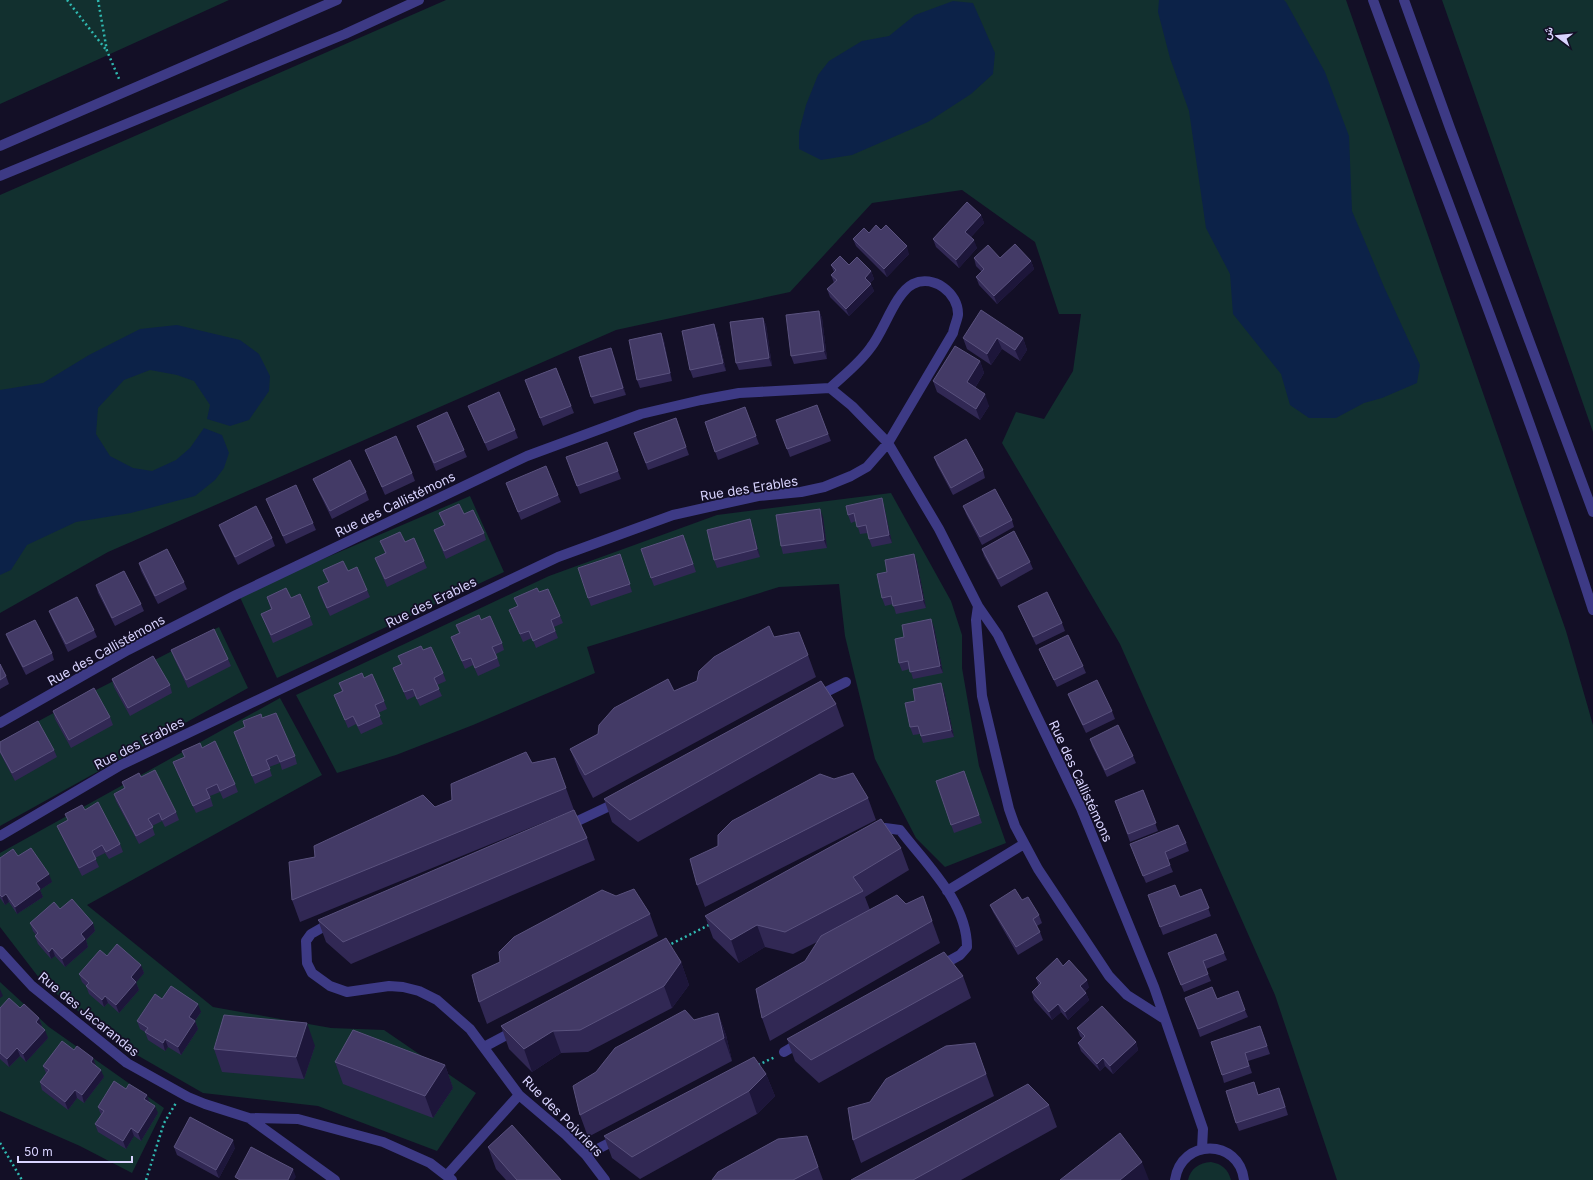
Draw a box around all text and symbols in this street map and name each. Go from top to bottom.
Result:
north arrow [1537,16,1577,56]
text: ش [1539,25,1556,42]
street label: Rue des Callistémons [332,468,458,540]
street label: Rue des Erables [699,472,799,504]
street label: Rue des Erables [383,573,479,631]
street label: Rue des Callistémons [44,611,168,689]
street label: Rue des Erables [91,713,187,773]
street label: Rue des Callistémons [1046,718,1116,844]
street label: Rue des Jacarandas [35,968,143,1060]
street label: Rue des Poivriers [519,1072,607,1160]
scale bar [18,1138,132,1164]
text: 50 m [24,1144,53,1159]

